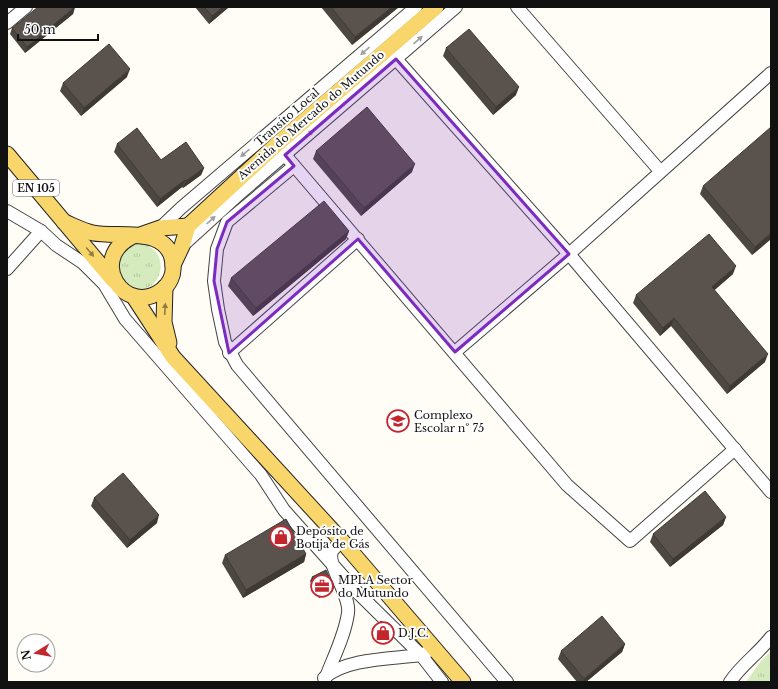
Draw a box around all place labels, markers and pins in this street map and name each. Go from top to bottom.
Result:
school or university icon: Complexo Escolar nº 75 [385,408,411,434]
place label: Complexo Escolar nº 75 [414,408,484,435]
shop icon: Depósito de Botija de Gás [268,524,294,550]
place label: Depósito de Botija de Gás [296,524,370,551]
office icon: MPLA Sector do Mutundo [309,573,335,599]
place label: MPLA Sector do Mutundo [338,573,413,600]
shop icon: D.J.C. [370,620,396,646]
place label: D.J.C. [398,626,429,640]

